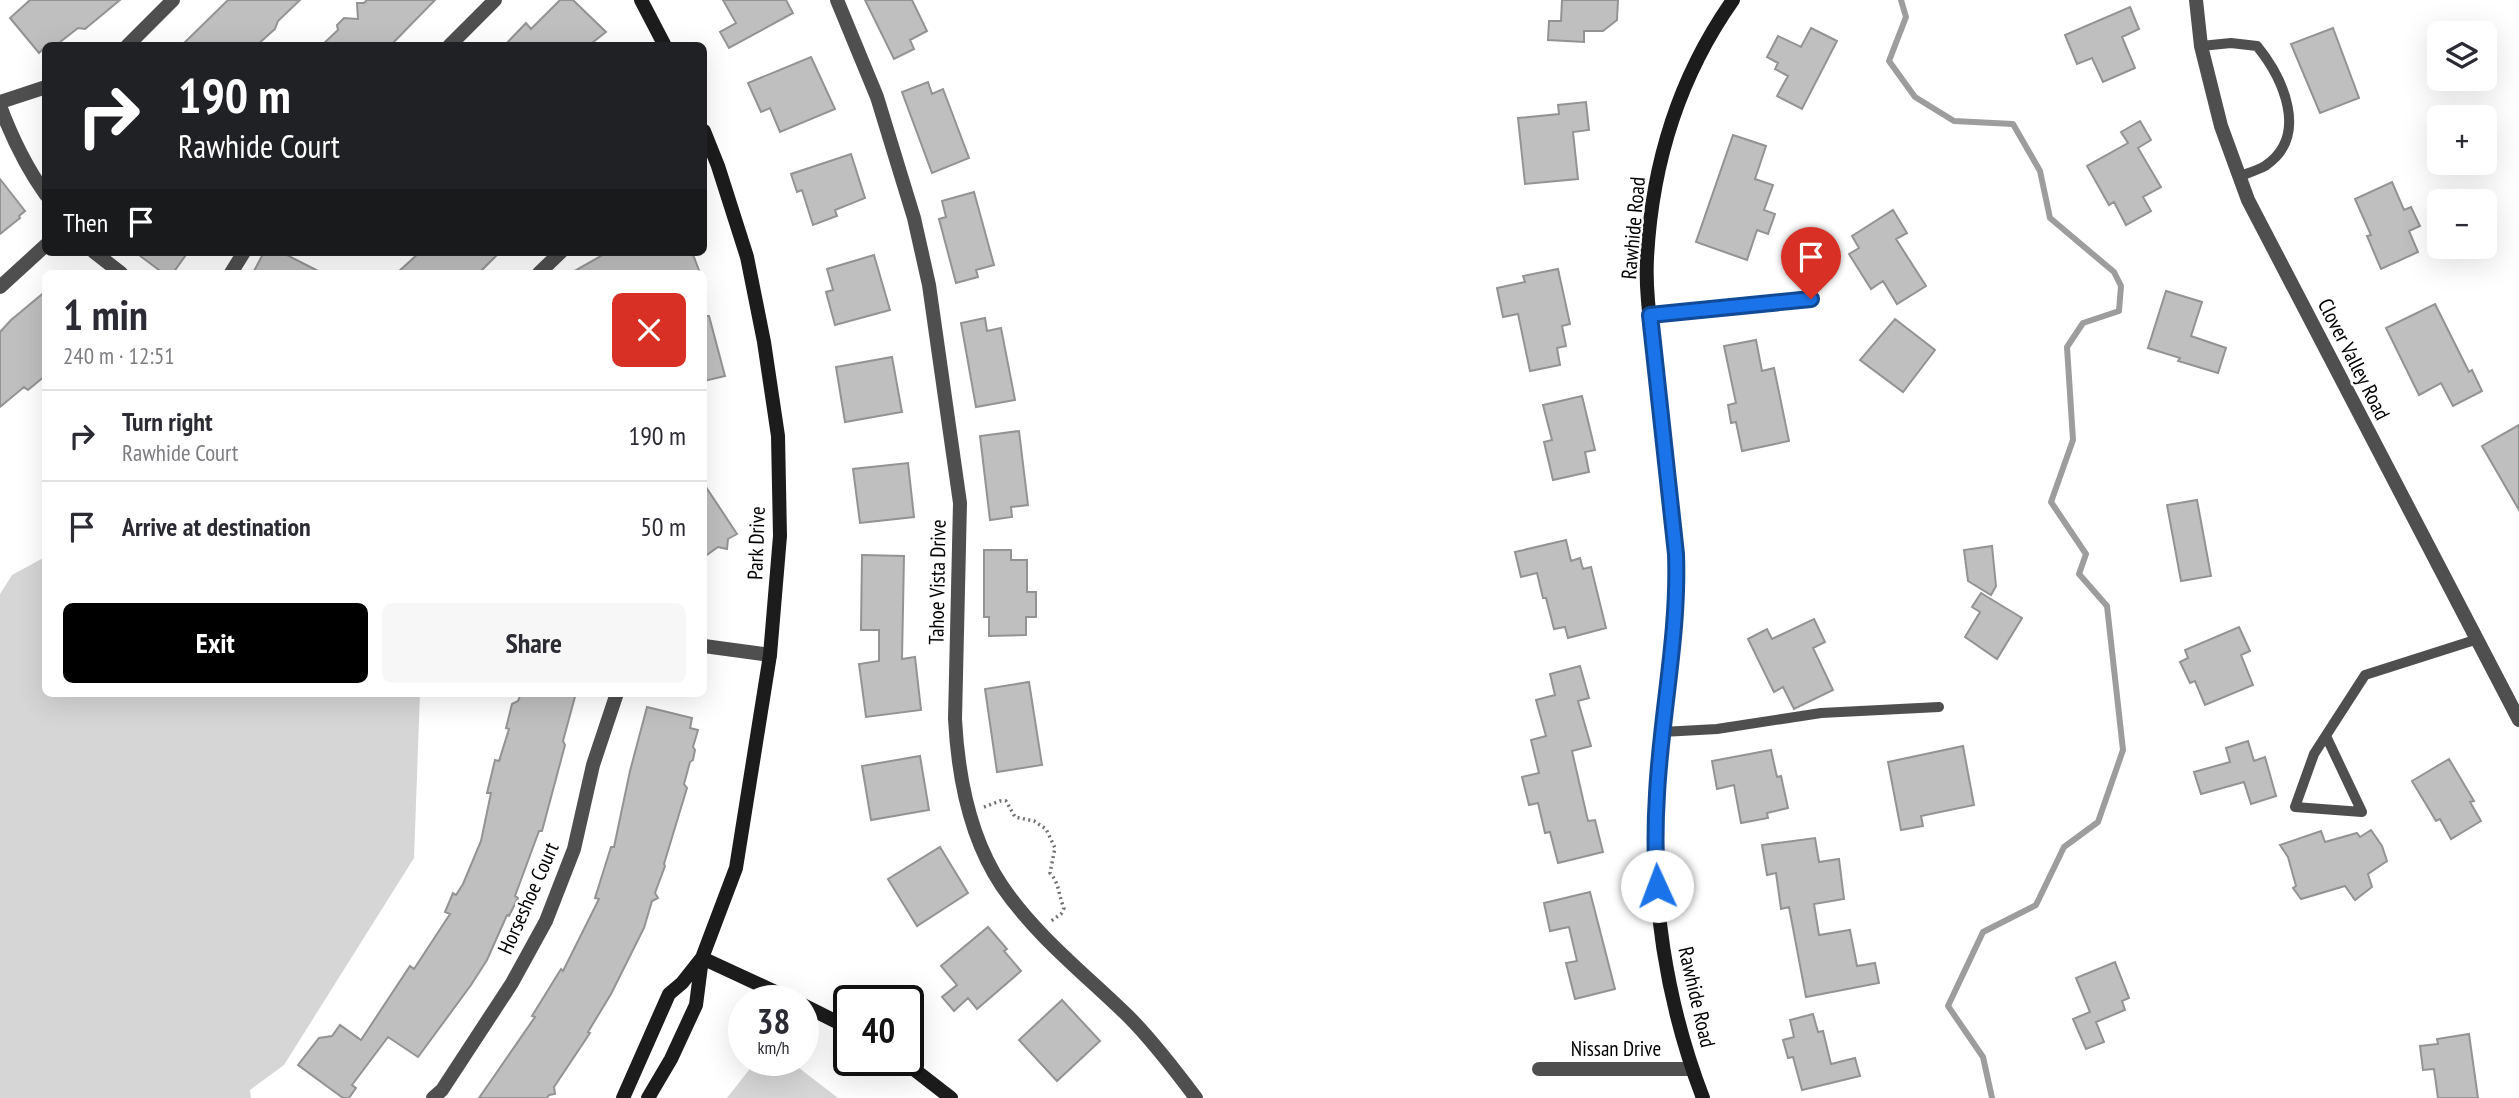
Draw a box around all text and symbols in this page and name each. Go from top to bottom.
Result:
map controls [2427,21,2497,259]
button: layers [2427,21,2497,91]
text: 190 m [178,63,291,127]
icon: right [63,70,154,161]
button: + [2427,105,2497,175]
text: Rawhide Court [178,125,340,167]
street label: Rawhide Road [1615,176,1651,280]
button: − [2427,189,2497,259]
icon: arrive [122,203,160,241]
text: Then [63,206,108,239]
pin [1781,227,1841,299]
icon: arrive [1792,238,1830,276]
text: 1 min [63,287,148,342]
button: close [612,293,686,367]
street label: Clover Valley Road [2312,294,2396,424]
text: 240 m · 12:51 [63,341,175,370]
text: Turn right [122,405,213,438]
icon: right [63,417,101,455]
text: 190 m [628,419,686,452]
text: Rawhide Court [122,438,238,467]
street label: Park Drive [741,506,771,580]
icon: arrive [63,508,101,546]
text: Arrive at destination [122,510,311,543]
text: 50 m [640,510,686,543]
street label: Tahoe Vista Drive [922,519,952,645]
button: Exit [63,603,368,683]
button: Share [382,603,686,683]
street label: Horseshoe Court [491,838,565,958]
position arrow [1620,849,1694,923]
street label: Rawhide Road [1672,944,1722,1050]
speed limit sign: 40 [833,985,924,1076]
text: 38 [757,998,790,1044]
street label: Nissan Drive [1571,1035,1661,1062]
text: km/h [758,1036,789,1059]

